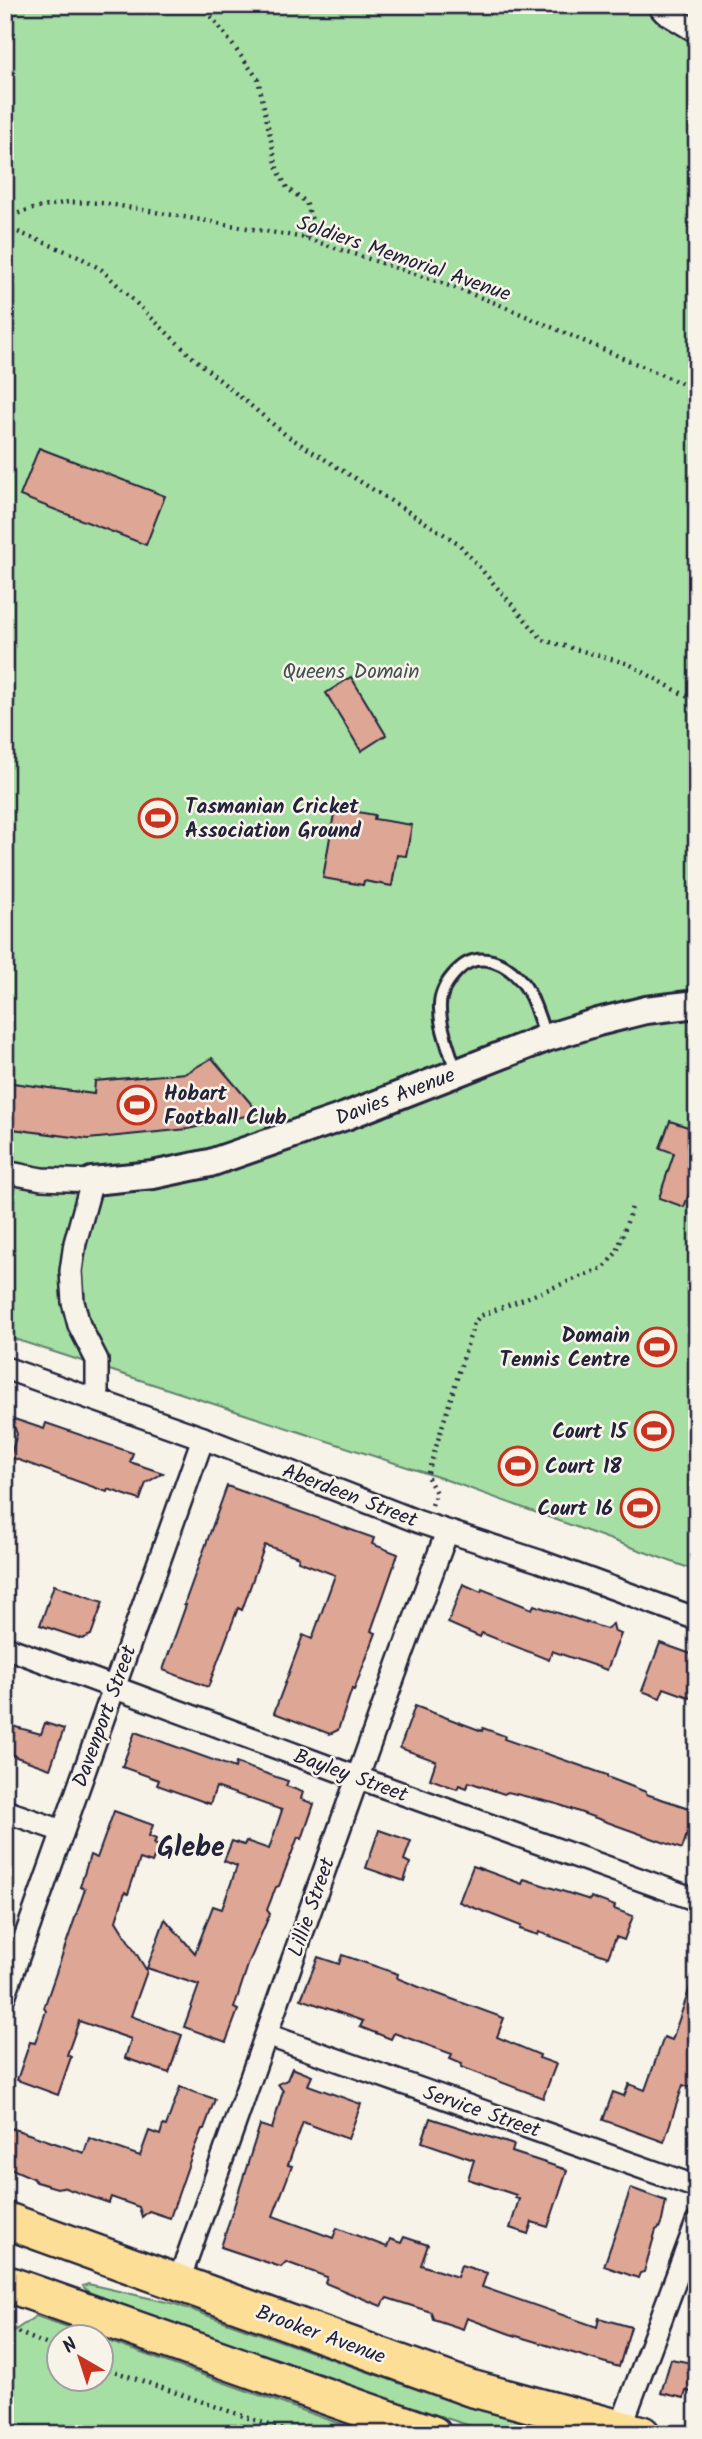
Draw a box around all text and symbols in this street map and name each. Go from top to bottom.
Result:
street label: Soldiers Memorial Avenue [292,207,516,312]
park label: Queens Domain [283,656,419,689]
place label: Tasmanian Cricket Association Ground [185,791,362,848]
sports icon: Tasmanian Cricket Association Ground [137,797,179,839]
street label: Davies Avenue [331,1059,461,1135]
place label: Hobart Football Club [164,1078,287,1135]
sports icon: Hobart Football Club [116,1084,158,1126]
place label: Domain Tennis Centre [500,1320,630,1377]
sports icon: Domain Tennis Centre [636,1326,678,1368]
sports icon: Court 15 [633,1410,675,1452]
place label: Court 15 [552,1416,629,1449]
sports icon: Court 18 [497,1445,539,1487]
place label: Court 18 [545,1451,622,1484]
street label: Aberdeen Street [277,1455,423,1538]
sports icon: Court 16 [619,1487,661,1529]
place label: Court 16 [537,1493,613,1526]
street label: Davenport Street [64,1640,147,1792]
street label: Bayley Street [289,1741,413,1813]
district label: Glebe [157,1826,225,1871]
street label: Lillie Street [280,1853,345,1962]
street label: Service Street [419,2077,545,2148]
street label: Brooker Avenue [251,2297,390,2374]
north arrow [46,2324,116,2394]
text: N [56,2331,85,2362]

